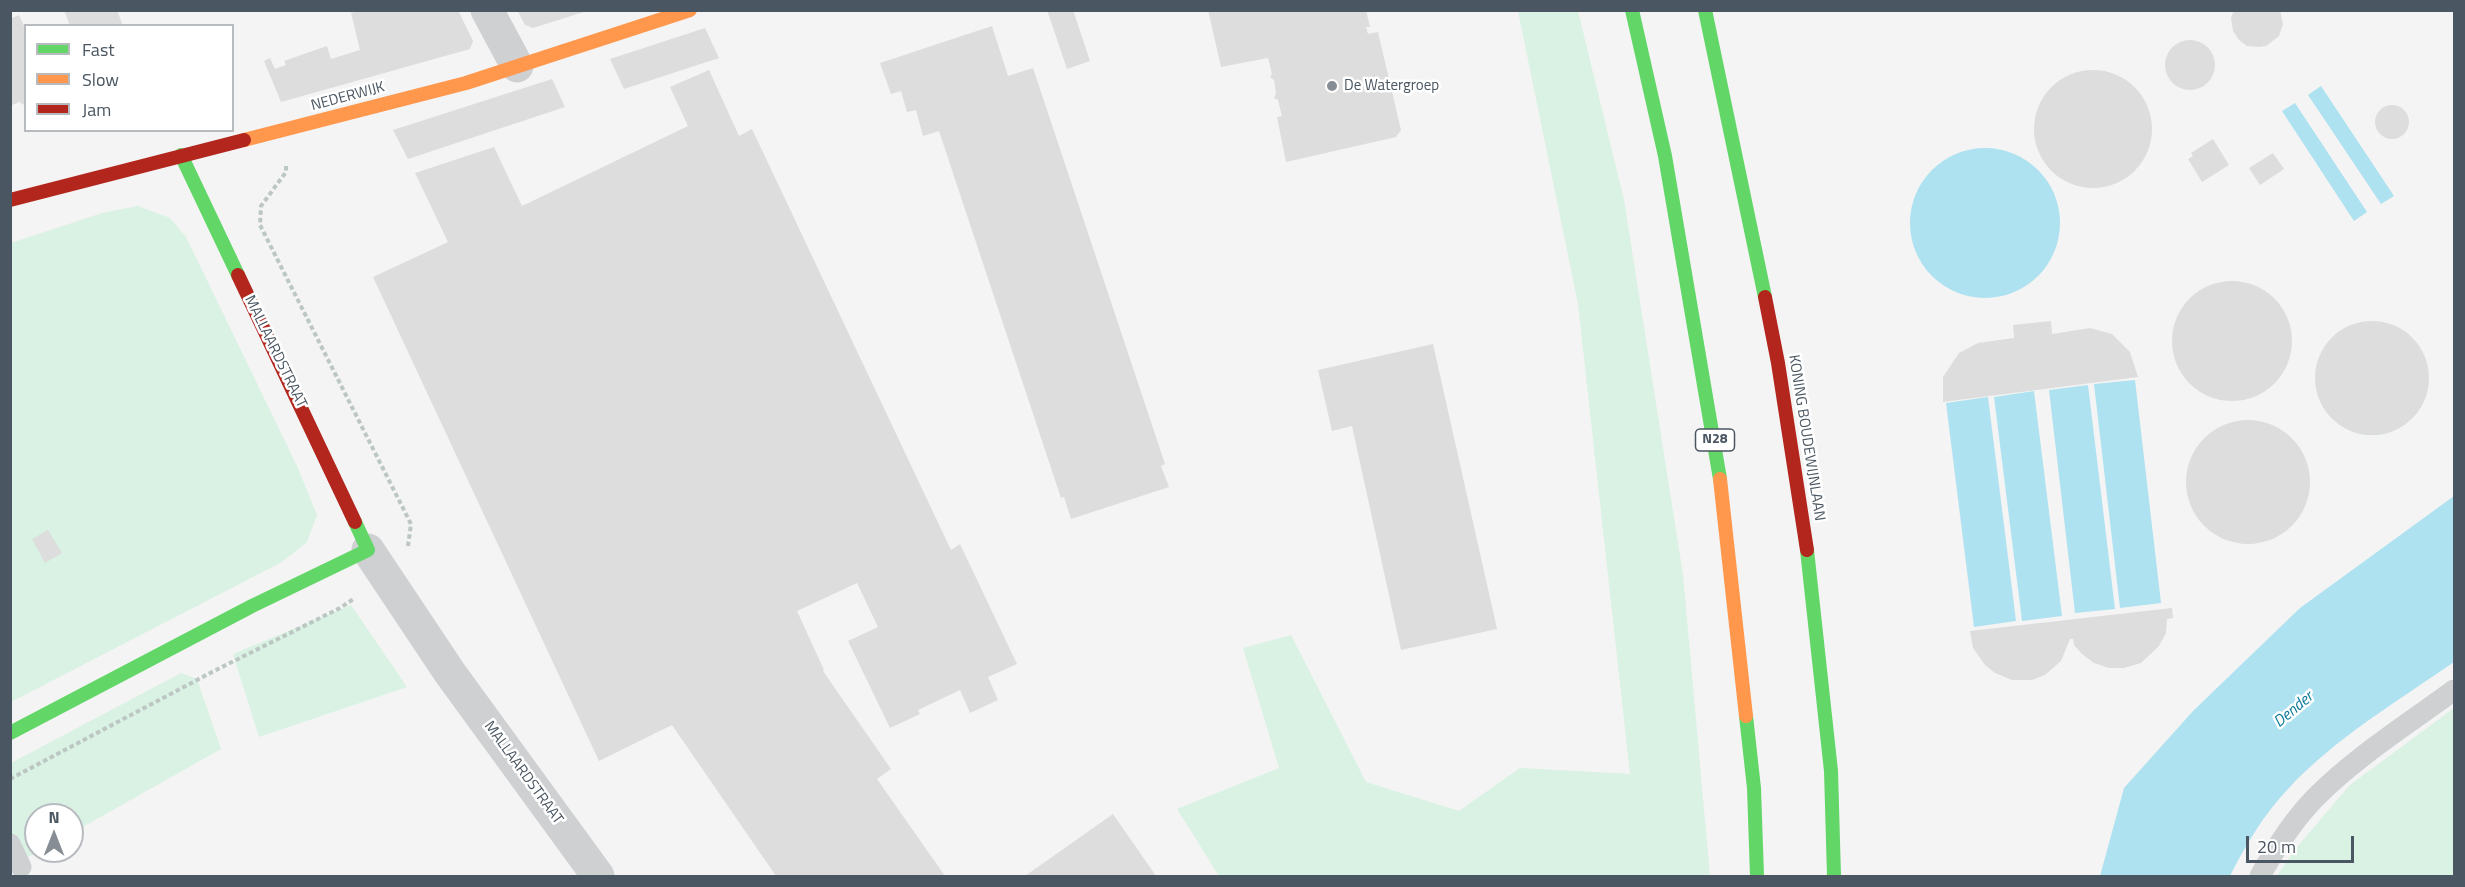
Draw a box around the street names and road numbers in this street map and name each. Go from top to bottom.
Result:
street label: NEDERWIJK [309,79,387,115]
street label: MALLAARDSTRAAT [240,293,310,411]
street label: KONING BOUDEWIJNLAAN [1784,354,1828,522]
road number: N28 [1696,429,1734,451]
street label: MALLAARDSTRAAT [480,718,566,828]

